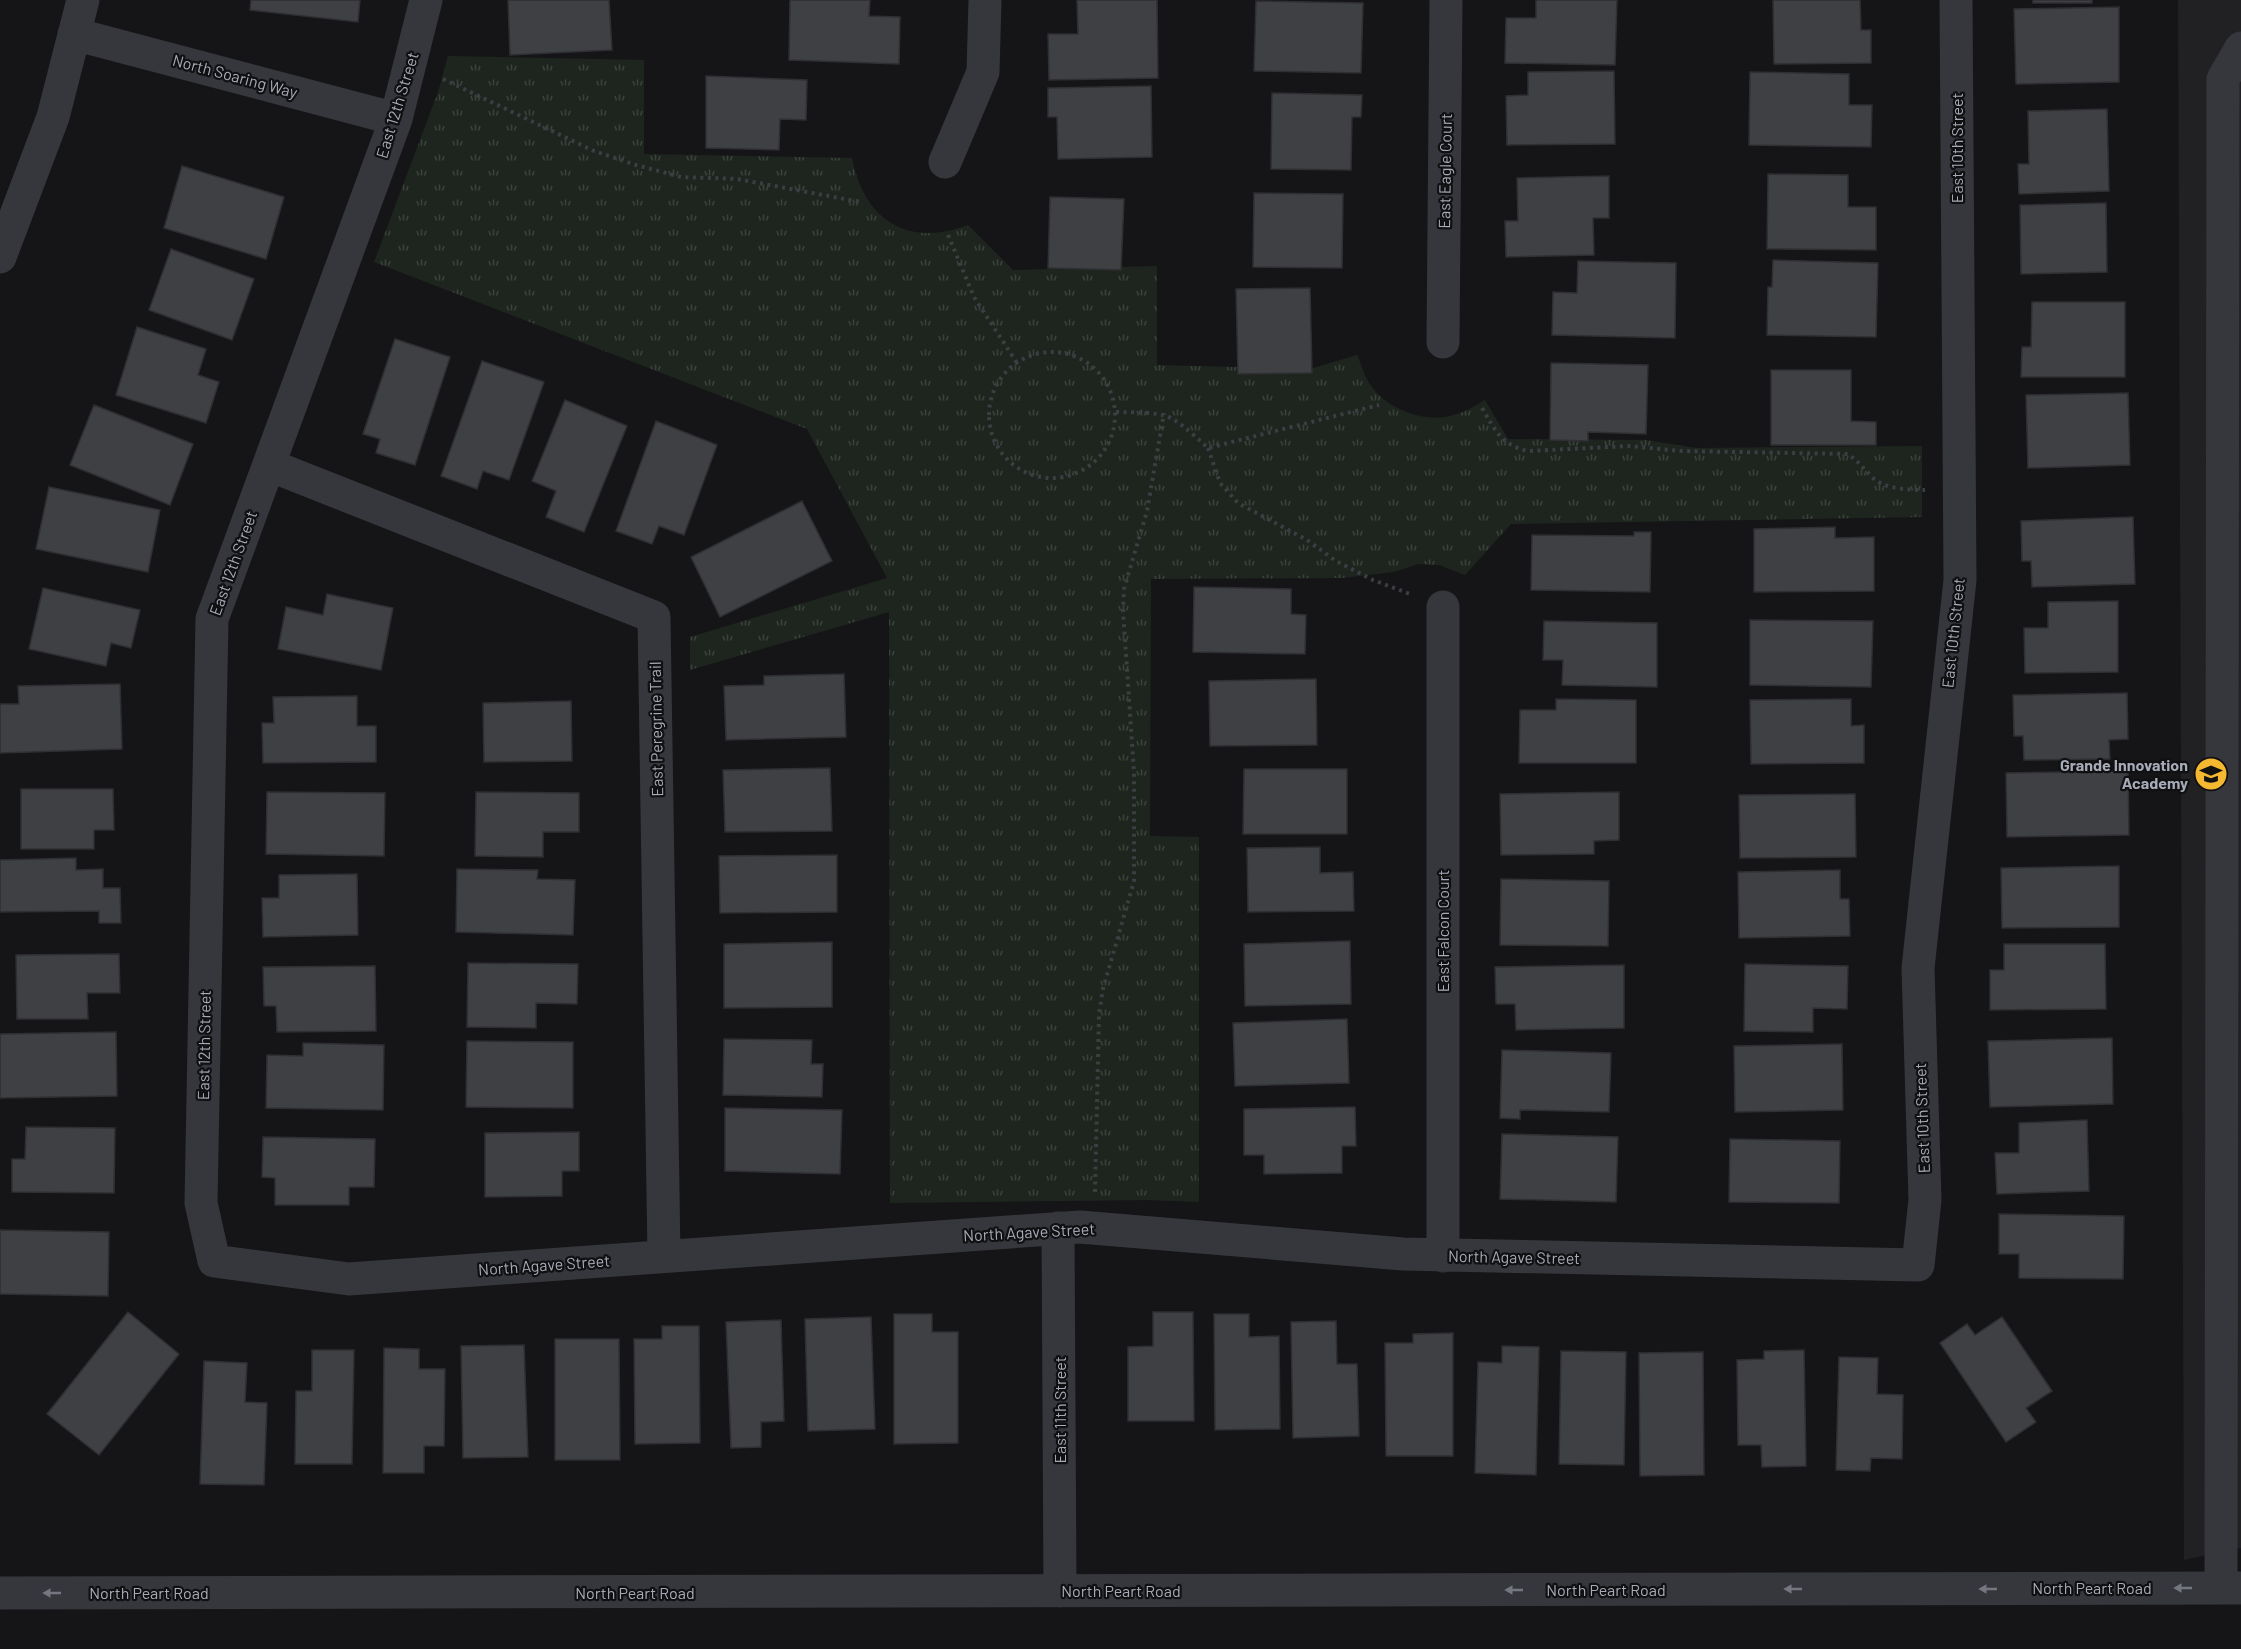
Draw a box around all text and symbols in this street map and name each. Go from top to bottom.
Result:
street label: East 12th Street [371,49,422,160]
street label: North Soaring Way [171,50,300,101]
street label: East 10th Street [1947,93,1966,203]
street label: East Eagle Court [1434,113,1455,229]
street label: East 12th Street [205,508,260,618]
street label: East 10th Street [1937,577,1968,689]
street label: East Peregrine Trail [645,661,666,797]
place label: Grande Innovation Academy [2060,755,2188,792]
school or university icon: Grande Innovation Academy [2193,756,2229,792]
street label: East Falcon Court [1433,870,1452,992]
street label: East 12th Street [193,990,214,1100]
street label: East 10th Street [1910,1062,1933,1174]
street label: North Agave Street [963,1219,1095,1244]
street label: North Agave Street [1448,1246,1580,1267]
street label: North Agave Street [477,1250,610,1279]
street label: East 11th Street [1050,1356,1069,1464]
street label: North Peart Road [2032,1578,2152,1597]
street label: North Peart Road [1546,1580,1666,1599]
street label: North Peart Road [1061,1581,1181,1600]
street label: North Peart Road [89,1583,209,1602]
street label: North Peart Road [575,1583,695,1602]
one-way arrow [2173,1583,2192,1593]
one-way arrow [1783,1584,1802,1594]
one-way arrow [1978,1584,1997,1594]
one-way arrow [1504,1585,1523,1595]
one-way arrow [43,1588,62,1598]

